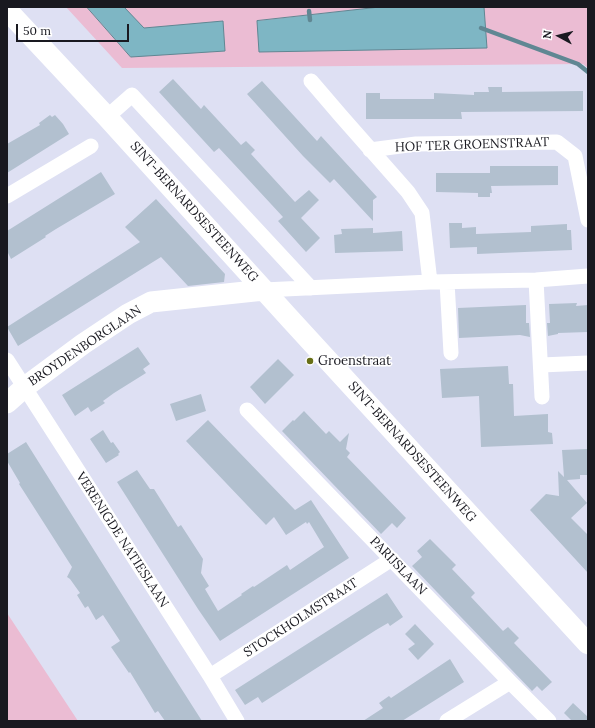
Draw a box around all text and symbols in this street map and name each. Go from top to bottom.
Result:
scale bar [18,16,131,42]
north arrow [539,16,579,56]
text: 50 m [23,23,51,38]
text: N [540,29,555,40]
street label: HOF TER GROENSTRAAT [395,135,549,155]
street label: SINT-BERNARDSESTEENWEG [127,139,261,285]
street label: BROYDENBORGLAAN [26,302,144,390]
place label: Groenstraat [318,353,391,369]
marker: Groenstraat [305,356,315,366]
street label: SINT-BERNARDSESTEENWEG [345,379,479,525]
street label: VERENIGDE NATIESLAAN [72,469,172,611]
street label: PARIJSLAAN [366,534,430,598]
street label: STOCKHOLMSTRAAT [241,575,361,661]

